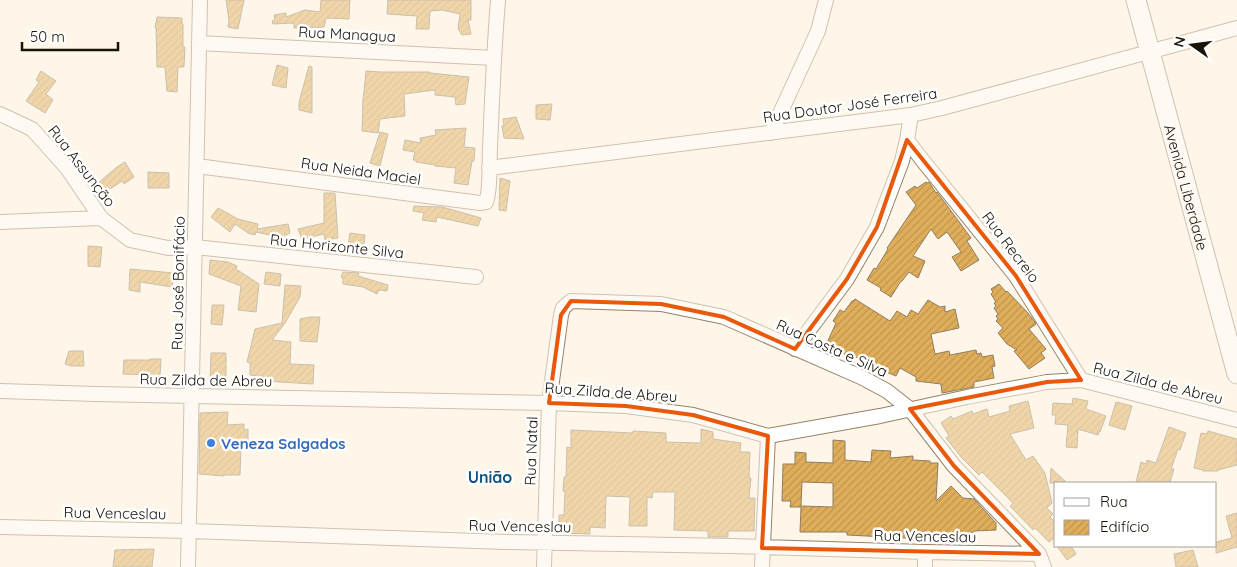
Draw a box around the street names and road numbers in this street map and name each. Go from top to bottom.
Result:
street label: Rua Managua [298,22,396,46]
street label: Rua Doutor José Ferreira [762,83,938,127]
street label: Rua Assunção [44,121,120,211]
street label: Avenida Liberdade [1160,122,1213,252]
street label: Rua Neida Maciel [300,153,422,189]
street label: Rua Recreio [978,208,1044,286]
street label: Rua José Bonifácio [167,216,189,350]
street label: Rua Horizonte Silva [269,230,405,262]
street label: Rua Costa e Silva [773,315,891,381]
street label: Rua Zilda de Abreu [1091,358,1225,408]
street label: Rua Zilda de Abreu [139,369,273,391]
street label: Rua Zilda de Abreu [544,378,678,406]
street label: Rua Natal [520,416,542,486]
street label: Rua Venceslau [64,503,166,523]
street label: Rua Venceslau [469,516,571,536]
street label: Rua Venceslau [874,526,976,546]

